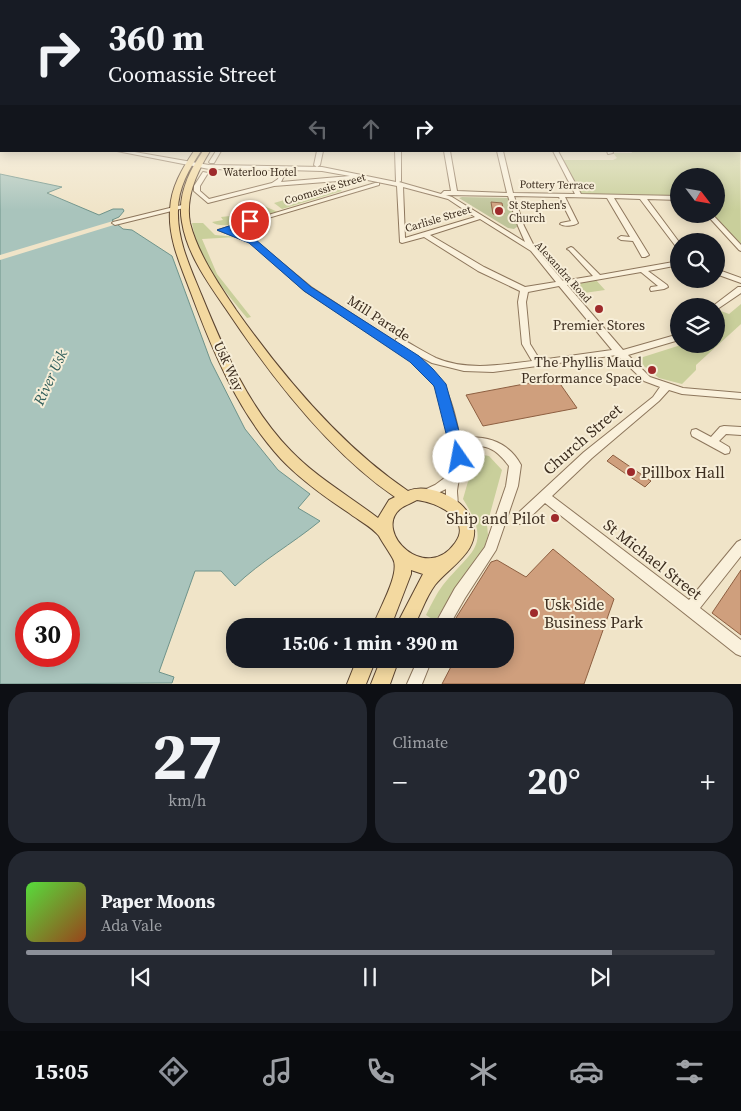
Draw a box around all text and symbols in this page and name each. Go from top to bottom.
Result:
text: 360 m [108,14,204,62]
icon: right [25,20,90,85]
text: Coomassie Street [108,59,276,89]
icon: left [304,115,332,143]
icon: ahead [357,115,385,143]
icon: right [410,115,438,143]
place label: Waterloo Hotel [223,165,297,180]
marker: Waterloo Hotel [207,166,219,178]
north arrow [670,168,725,222]
map controls [670,168,725,353]
street label: Coomassie Street [283,169,368,208]
street label: Pottery Terrace [519,177,595,193]
place label: St Stephen's Church [509,198,567,226]
pin [229,200,271,242]
street label: Carlisle Street [403,202,473,236]
marker: St Stephen's Church [493,205,505,217]
icon: arrive [236,207,264,235]
button: search [670,233,725,288]
street label: Alexandra Road [531,238,595,307]
street label: Mill Parade [343,290,415,346]
button: layers [670,298,725,353]
marker: Premier Stores [593,303,605,315]
place label: Premier Stores [553,315,645,335]
street label: Usk Way [209,338,250,395]
water label: River Usk [28,345,72,409]
place label: The Phyllis Maud Performance Space [521,352,642,388]
marker: The Phyllis Maud Performance Space [646,364,658,376]
street label: Church Street [538,398,627,479]
position arrow [432,430,484,482]
place label: Pillbox Hall [641,461,725,483]
marker: Pillbox Hall [625,466,637,478]
place label: Ship and Pilot [446,507,546,529]
marker: Ship and Pilot [549,512,561,524]
street label: St Michael Street [599,514,707,605]
place label: Usk Side Business Park [544,593,643,633]
speed limit sign: 30 [15,602,80,667]
marker: Usk Side Business Park [528,607,540,619]
text: 15:06 · 1 min · 390 m [282,630,458,656]
text: 27 [152,712,222,801]
text: Climate [393,731,448,753]
text: 20° [527,755,581,807]
text: − [393,763,407,801]
text: + [700,763,715,801]
text: km/h [168,789,206,811]
text: Paper Moons [101,888,215,914]
text: Ada Vale [101,914,162,936]
icon: previous [127,963,155,991]
icon: pause [356,963,384,991]
icon: next [586,963,614,991]
icon: directions [156,1054,191,1089]
icon: music [260,1054,295,1089]
icon: phone [363,1054,398,1089]
icon: climate [466,1054,501,1089]
icon: car [569,1054,604,1089]
icon: filters [672,1054,707,1089]
text: 15:05 [34,1056,88,1086]

